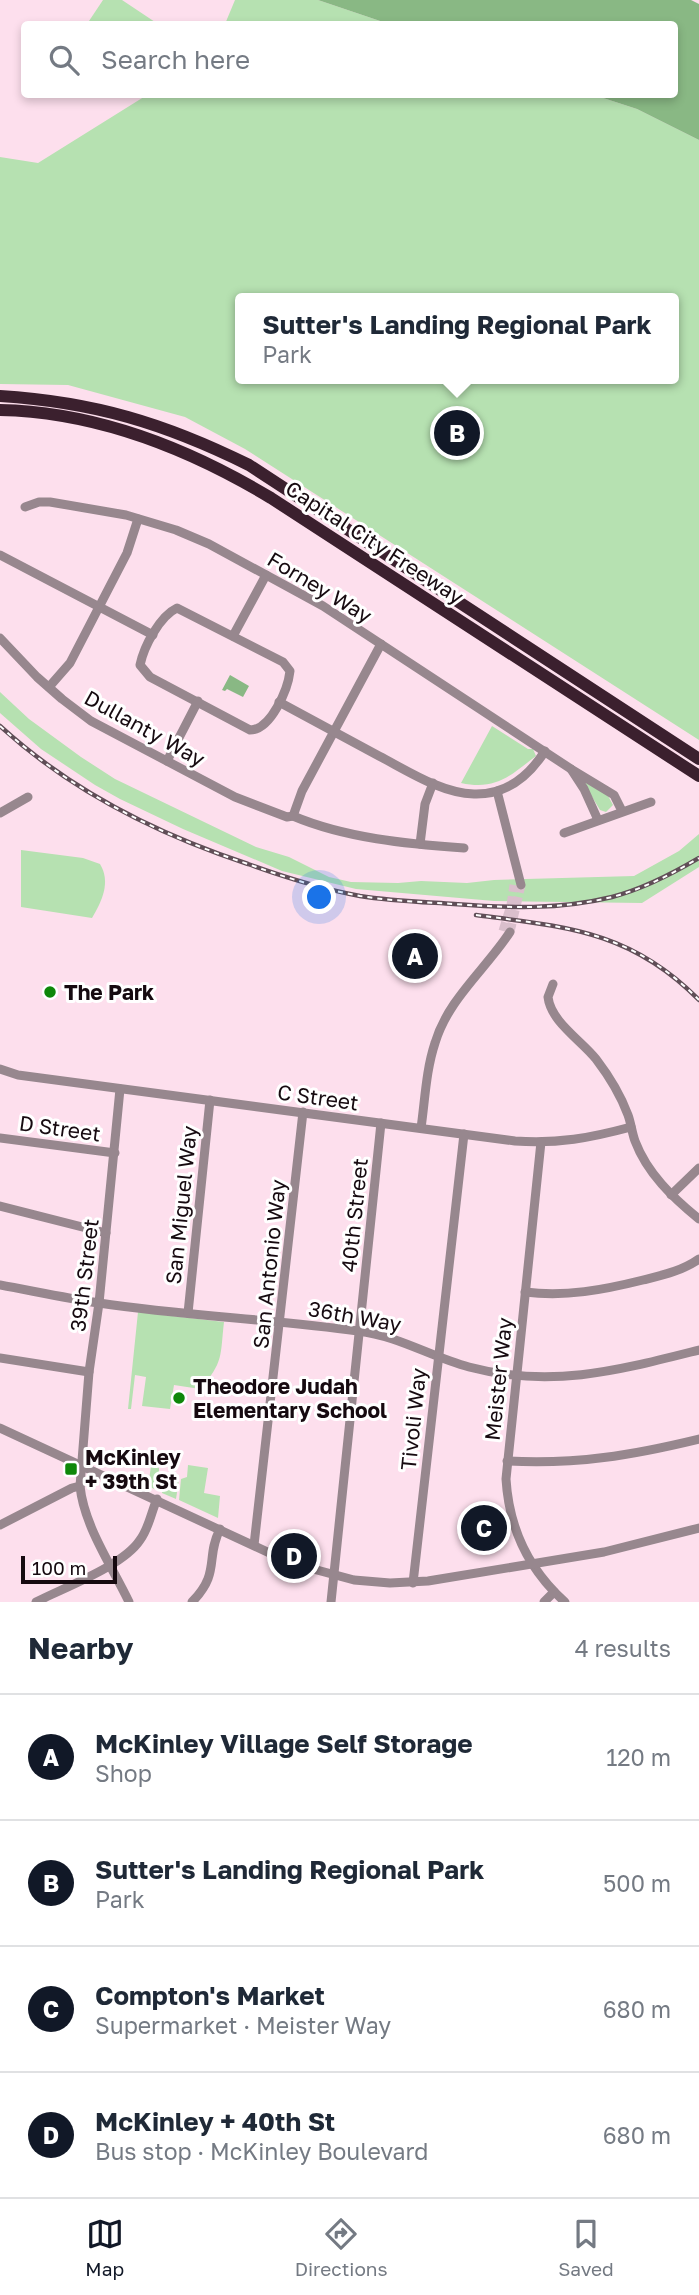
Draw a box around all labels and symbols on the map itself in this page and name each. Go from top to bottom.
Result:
pin: B [434,407,480,459]
street label: Capital City Freeway [281,475,469,609]
street label: Forney Way [263,546,377,628]
street label: Dullanty Way [80,684,210,772]
your location [302,880,336,914]
pin: A [392,930,438,982]
place label: The Park [64,979,154,1005]
marker: The Park [42,984,58,1000]
street label: C Street [276,1078,360,1116]
street label: D Street [18,1109,102,1147]
street label: San Miguel Way [160,1124,202,1286]
street label: 40th Street [335,1157,373,1273]
street label: San Antonio Way [247,1178,291,1350]
street label: 39th Street [64,1217,104,1333]
street label: 36th Way [306,1295,404,1337]
street label: Meister Way [479,1316,517,1442]
street label: Tivoli Way [395,1366,431,1471]
place label: Theodore Judah Elementary School [193,1373,387,1423]
marker: Theodore Judah Elementary School [171,1390,187,1406]
place label: McKinley + 39th St [85,1444,181,1494]
marker: McKinley + 39th St [63,1461,79,1477]
pin: C [461,1502,507,1554]
pin: D [271,1530,317,1582]
scale bar [21,1553,117,1585]

